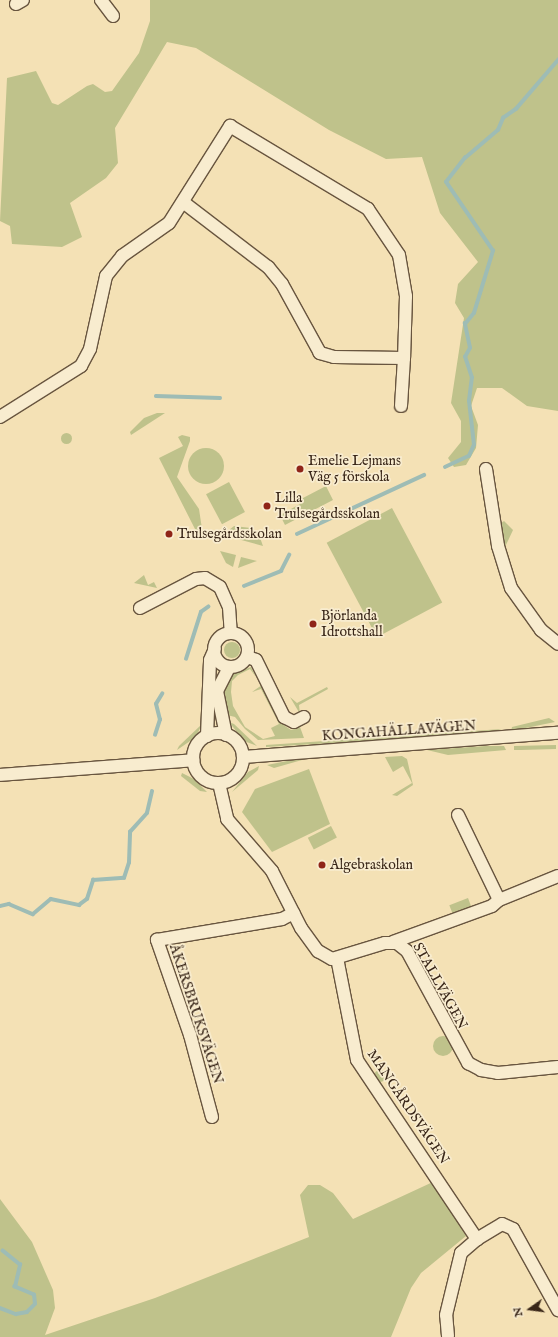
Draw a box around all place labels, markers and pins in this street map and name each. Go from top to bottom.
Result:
place label: Emelie Lejmans Väg 5 förskola [308,453,401,486]
marker: Emelie Lejmans Väg 5 förskola [295,464,305,474]
place label: Lilla Trulsegårdsskolan [275,490,380,522]
marker: Lilla Trulsegårdsskolan [262,501,272,511]
place label: Trulsegårdsskolan [177,526,282,542]
marker: Trulsegårdsskolan [164,529,174,539]
place label: Björlanda Idrottshall [321,608,383,640]
marker: Björlanda Idrottshall [308,619,318,629]
place label: Algebraskolan [330,857,413,873]
marker: Algebraskolan [317,860,327,870]

